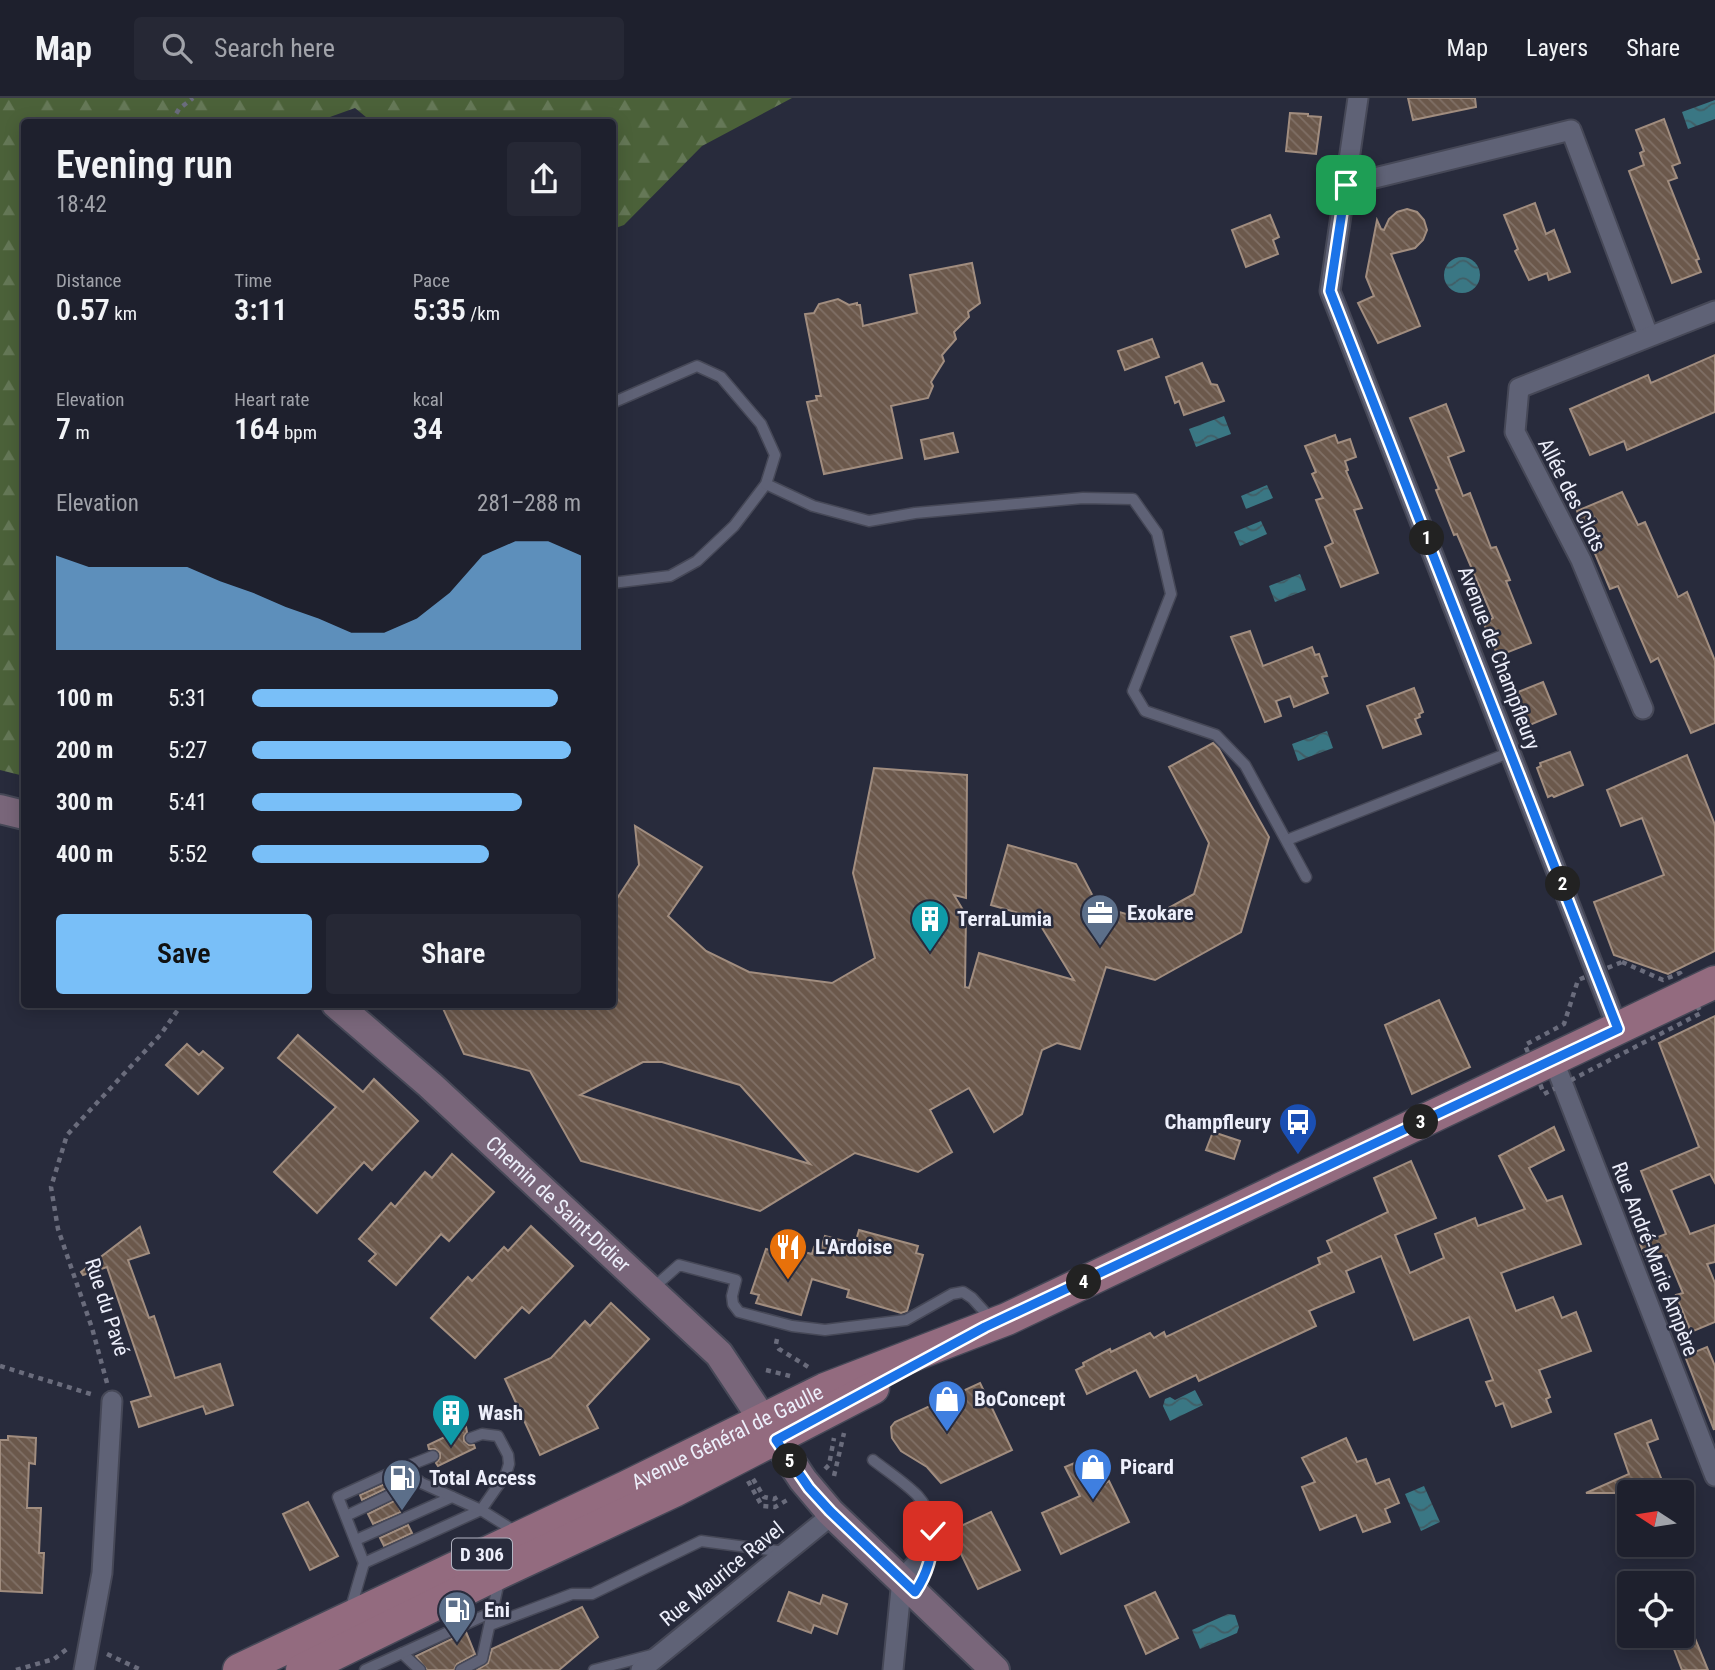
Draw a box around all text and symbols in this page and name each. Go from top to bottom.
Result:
search box [134,17,624,80]
text: Map [35,29,92,68]
icon: search [158,29,196,67]
text: Search here [214,33,335,63]
text: Map [1447,34,1488,62]
text: Layers [1526,34,1588,62]
text: Share [1626,34,1680,62]
button: share [507,142,581,216]
text: Evening run [56,143,233,187]
pin [1316,155,1376,215]
icon: arrive [1327,166,1365,204]
text: 18:42 [56,191,107,218]
text: Distance [56,269,121,292]
text: Time [234,269,272,292]
text: Pace [413,269,450,292]
text: 0.57 [56,292,110,327]
text: 3:11 [234,292,288,327]
text: 5:35 [413,292,466,327]
text: km [110,302,137,325]
text: /km [466,302,500,325]
text: Elevation [56,388,124,411]
text: Heart rate [234,388,309,411]
text: kcal [413,388,443,411]
text: 7 [56,411,71,446]
text: 164 [234,411,280,446]
text: 34 [413,411,443,446]
text: m [71,421,90,444]
text: bpm [280,421,317,444]
street label: Allée des Clots [1533,434,1611,556]
text: Elevation [56,490,139,517]
text: 281–288 m [477,490,581,517]
pin: 1 [1410,520,1444,556]
text: 1 [1422,526,1431,549]
street label: Avenue de Champfleury [1453,563,1545,753]
text: 100 m [56,685,113,712]
text: 5:31 [168,685,207,712]
text: 200 m [56,737,113,764]
text: 5:27 [168,737,207,764]
text: 300 m [56,789,113,816]
text: 5:41 [168,789,207,816]
text: 400 m [56,841,113,868]
text: 5:52 [168,841,207,868]
pin: 2 [1546,866,1580,902]
text: 2 [1558,872,1567,895]
office icon: Exokare [1079,892,1121,947]
building icon: TerraLumia [909,898,951,953]
place label: Exokare [1127,901,1194,925]
place label: TerraLumia [957,907,1052,931]
button: Save [56,914,312,994]
button: Share [326,914,581,994]
bus stop icon: Champfleury [1277,1101,1319,1156]
pin: 3 [1404,1104,1438,1140]
place label: Champfleury [1164,1110,1272,1134]
text: 3 [1416,1110,1425,1133]
street label: Chemin de Saint-Didier [481,1131,635,1277]
street label: Rue André-Marie Ampère [1607,1159,1703,1360]
restaurant icon: L'Ardoise [767,1226,809,1281]
place label: L'Ardoise [815,1235,892,1259]
street label: Rue du Pavé [80,1255,134,1359]
pin: 4 [1066,1264,1102,1300]
text: 4 [1079,1270,1088,1293]
shop icon: BoConcept [926,1378,968,1433]
street label: Avenue Général de Gaulle [628,1380,827,1494]
place label: BoConcept [974,1387,1066,1411]
building icon: Wash [430,1392,472,1447]
place label: Wash [478,1401,523,1425]
pin: 5 [772,1444,808,1478]
shop icon: Picard [1072,1446,1114,1501]
text: 5 [785,1449,794,1472]
place label: Picard [1120,1455,1174,1479]
fuel station icon: Total Access [381,1457,423,1512]
place label: Total Access [429,1466,536,1490]
north arrow [1617,1480,1694,1558]
map controls [1617,1480,1694,1648]
pin [903,1501,963,1561]
icon: check [914,1512,952,1550]
street label: Rue Maurice Ravel [655,1517,789,1631]
road number: D 306 [452,1538,512,1570]
button: locate [1617,1571,1694,1648]
fuel station icon: Eni [436,1589,478,1644]
place label: Eni [484,1598,510,1622]

